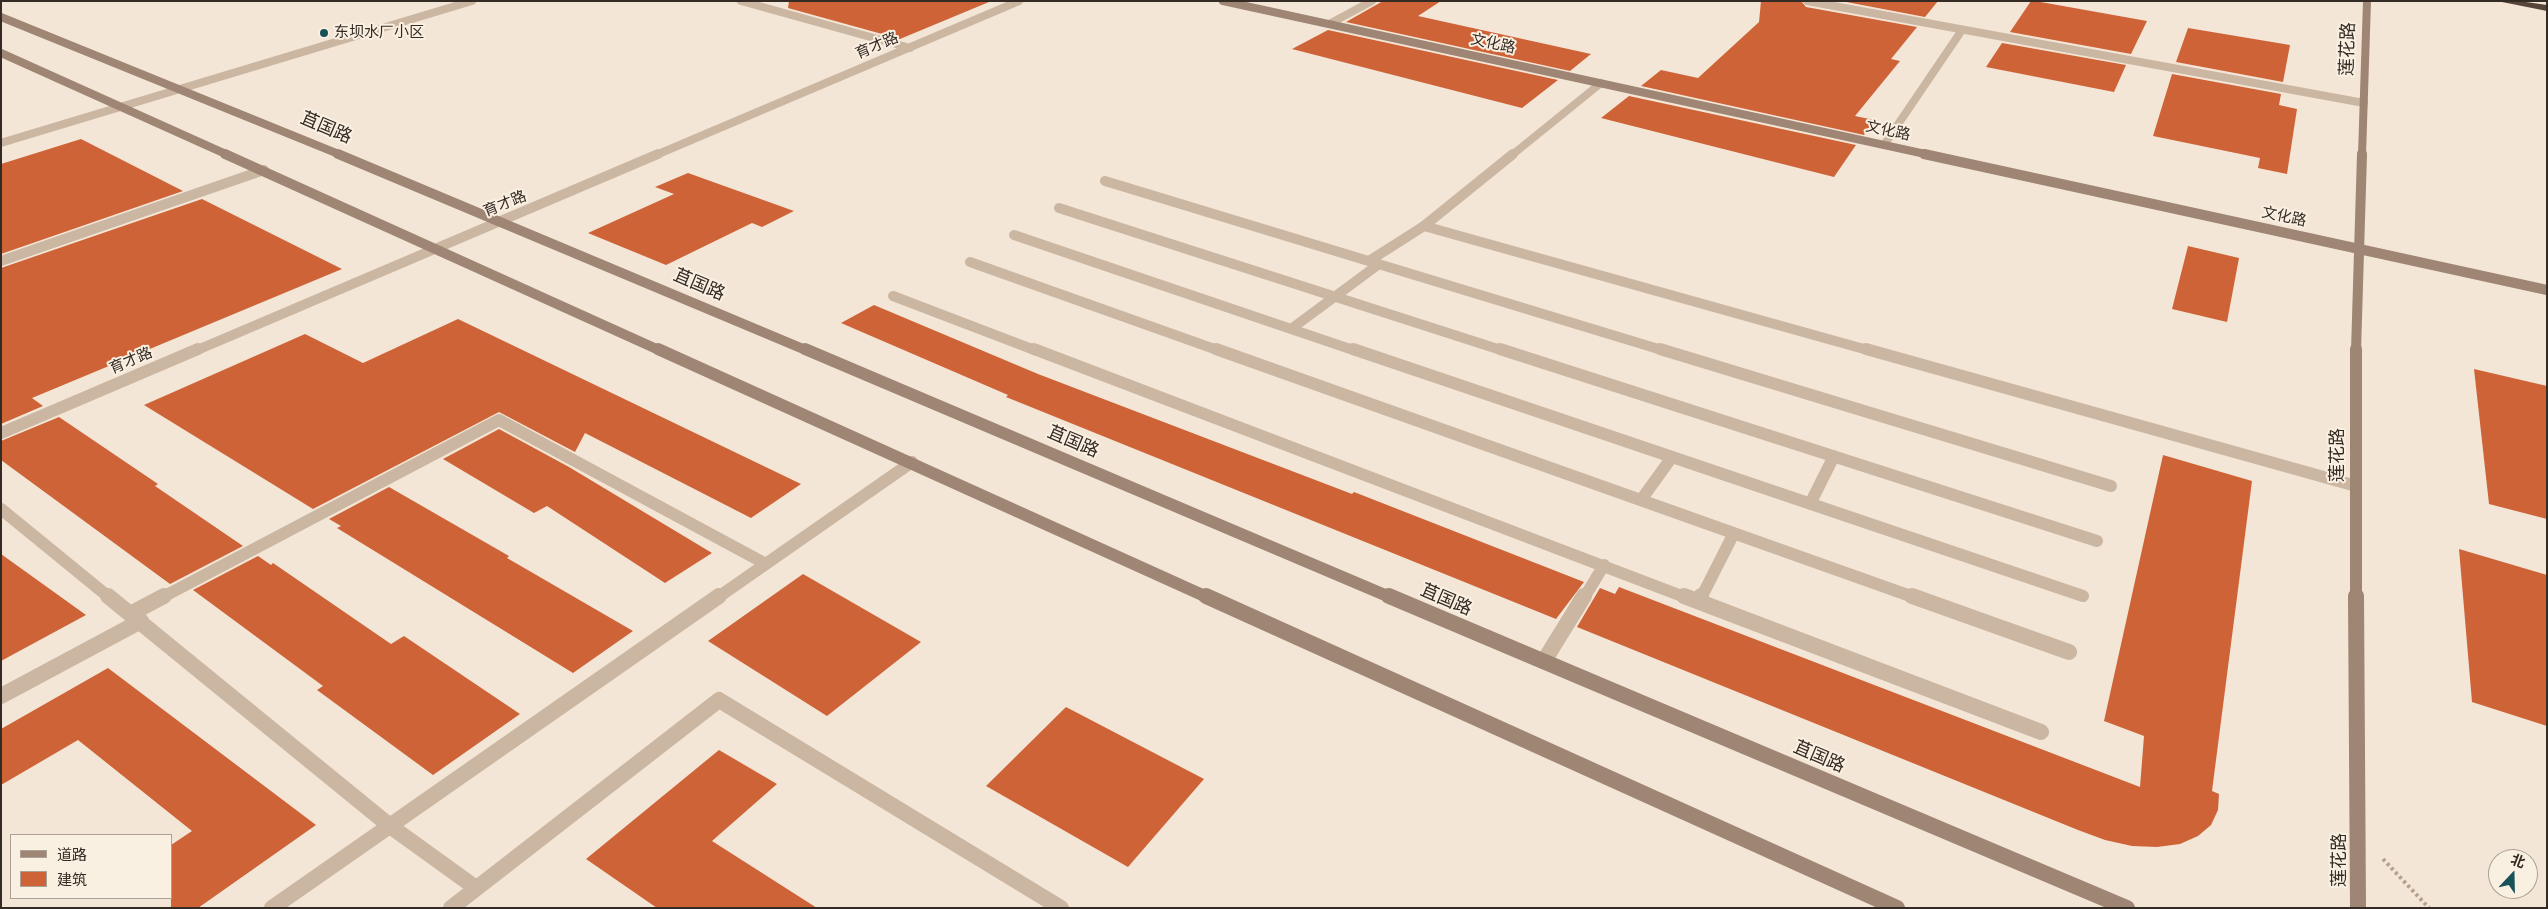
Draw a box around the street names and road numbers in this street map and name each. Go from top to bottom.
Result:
street label: 莲花路 [2336,22,2360,76]
street label: 育才路 [853,29,901,63]
street label: 文化路 [1469,31,1517,57]
street label: 苴国路 [297,108,355,148]
street label: 文化路 [1864,118,1912,144]
street label: 育才路 [481,187,529,221]
street label: 文化路 [2260,204,2308,230]
street label: 苴国路 [670,265,728,305]
street label: 育才路 [107,344,155,378]
street label: 苴国路 [1044,422,1102,462]
street label: 莲花路 [2327,428,2349,482]
street label: 苴国路 [1417,580,1475,620]
street label: 苴国路 [1790,737,1848,777]
street label: 莲花路 [2329,833,2351,887]

